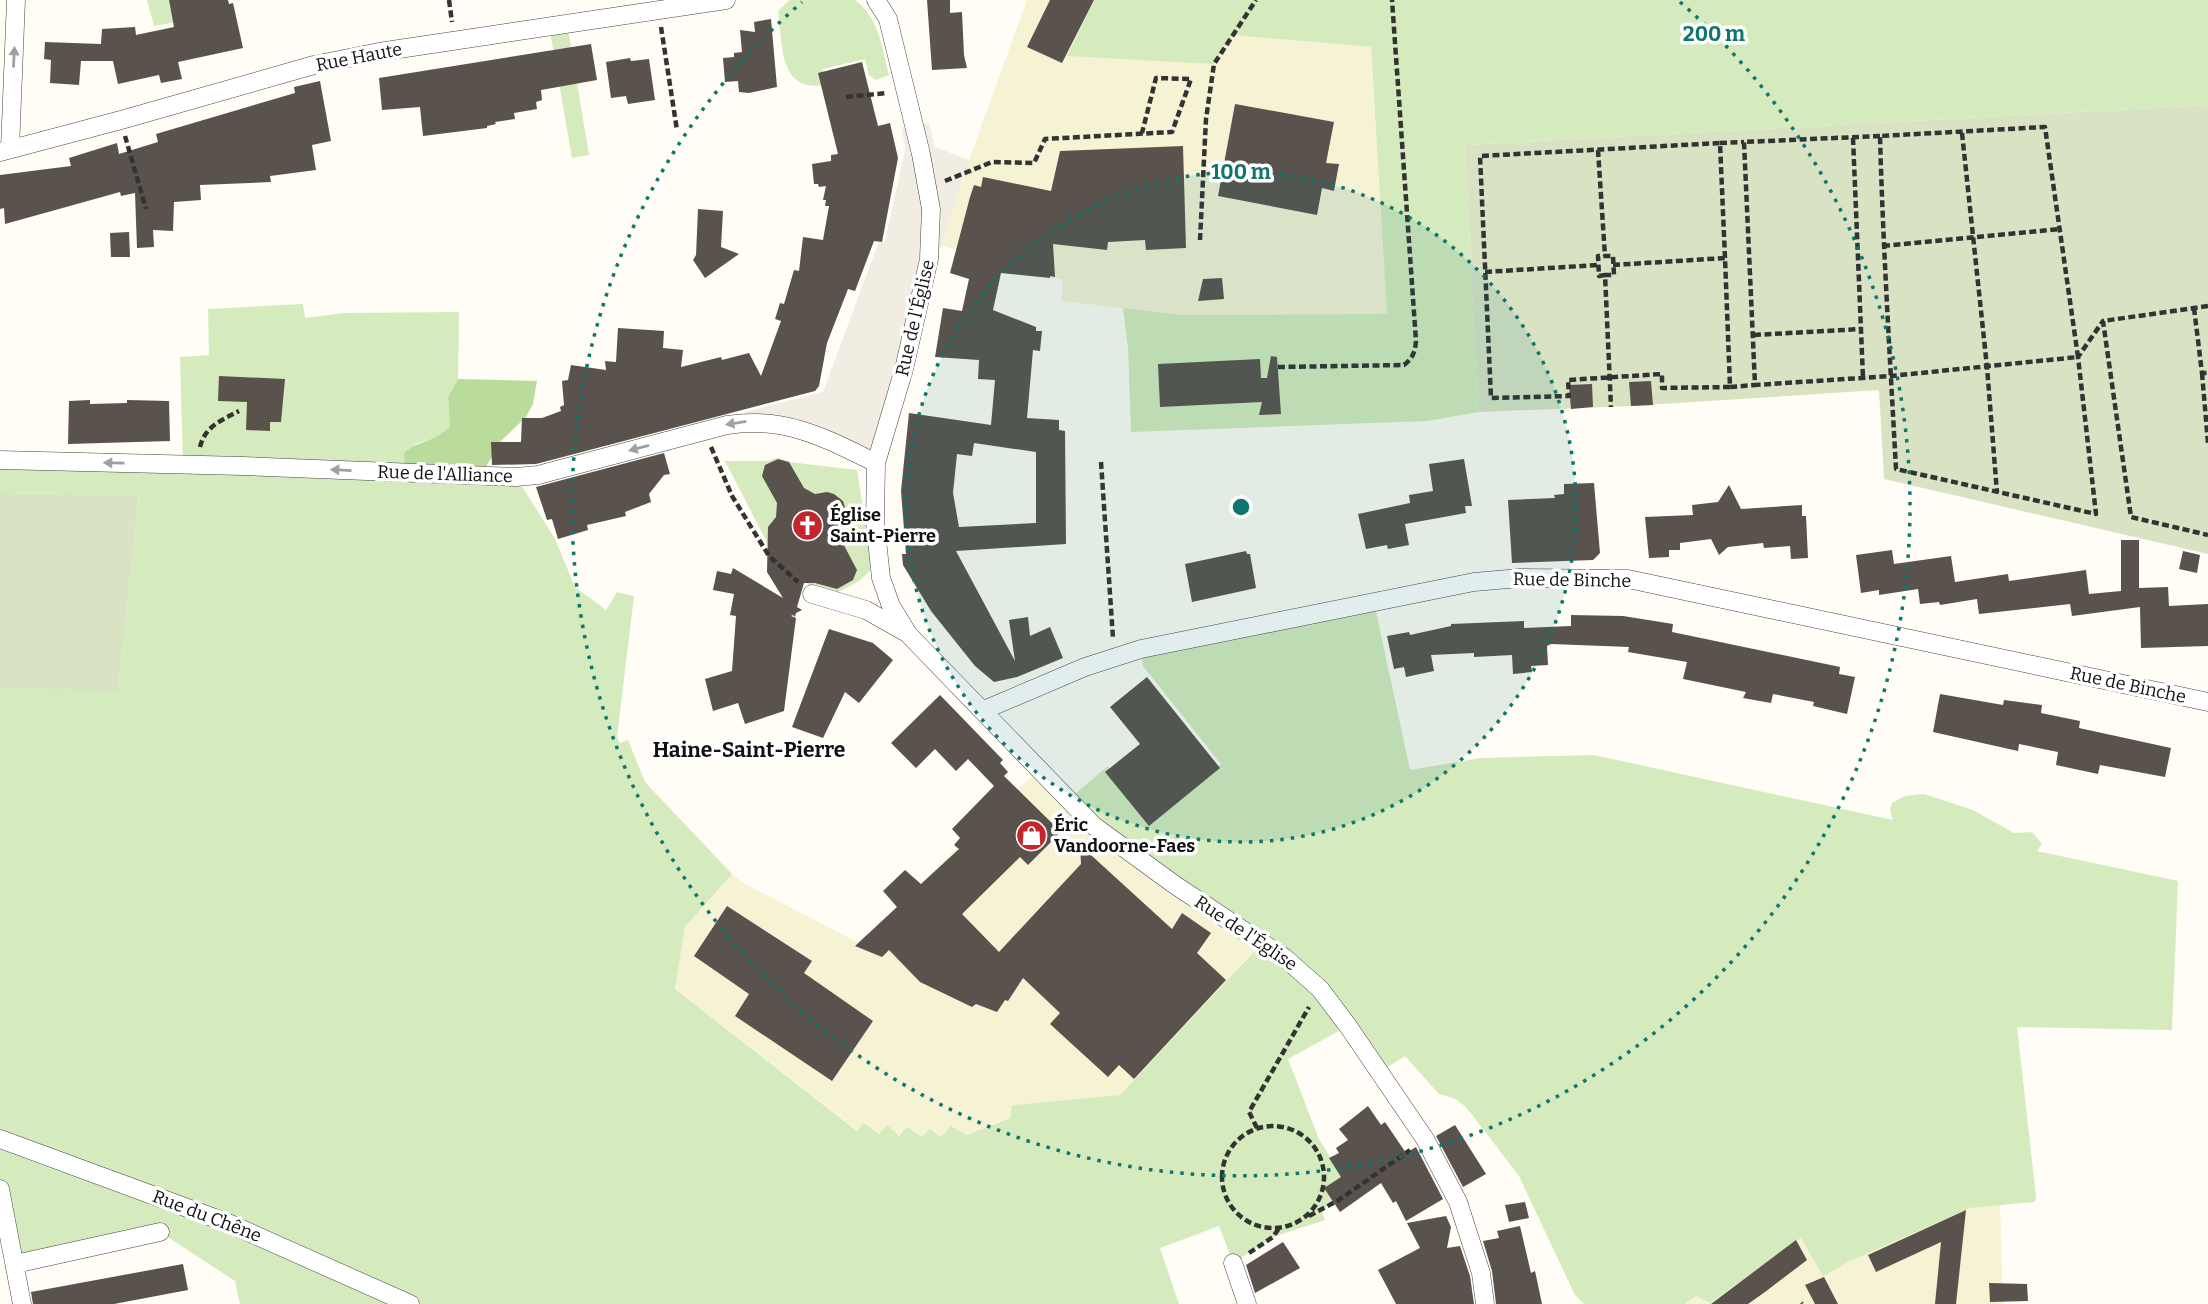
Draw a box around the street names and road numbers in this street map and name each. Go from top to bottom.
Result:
street label: Rue Haute [314,38,404,76]
street label: Rue de l'Église [890,257,939,378]
street label: Rue de l'Alliance [377,461,513,487]
street label: Rue de Binche [1513,568,1631,592]
street label: Rue de Binche [2068,662,2188,708]
street label: Rue de l'Église [1191,890,1302,975]
street label: Rue du Chêne [149,1185,265,1247]

